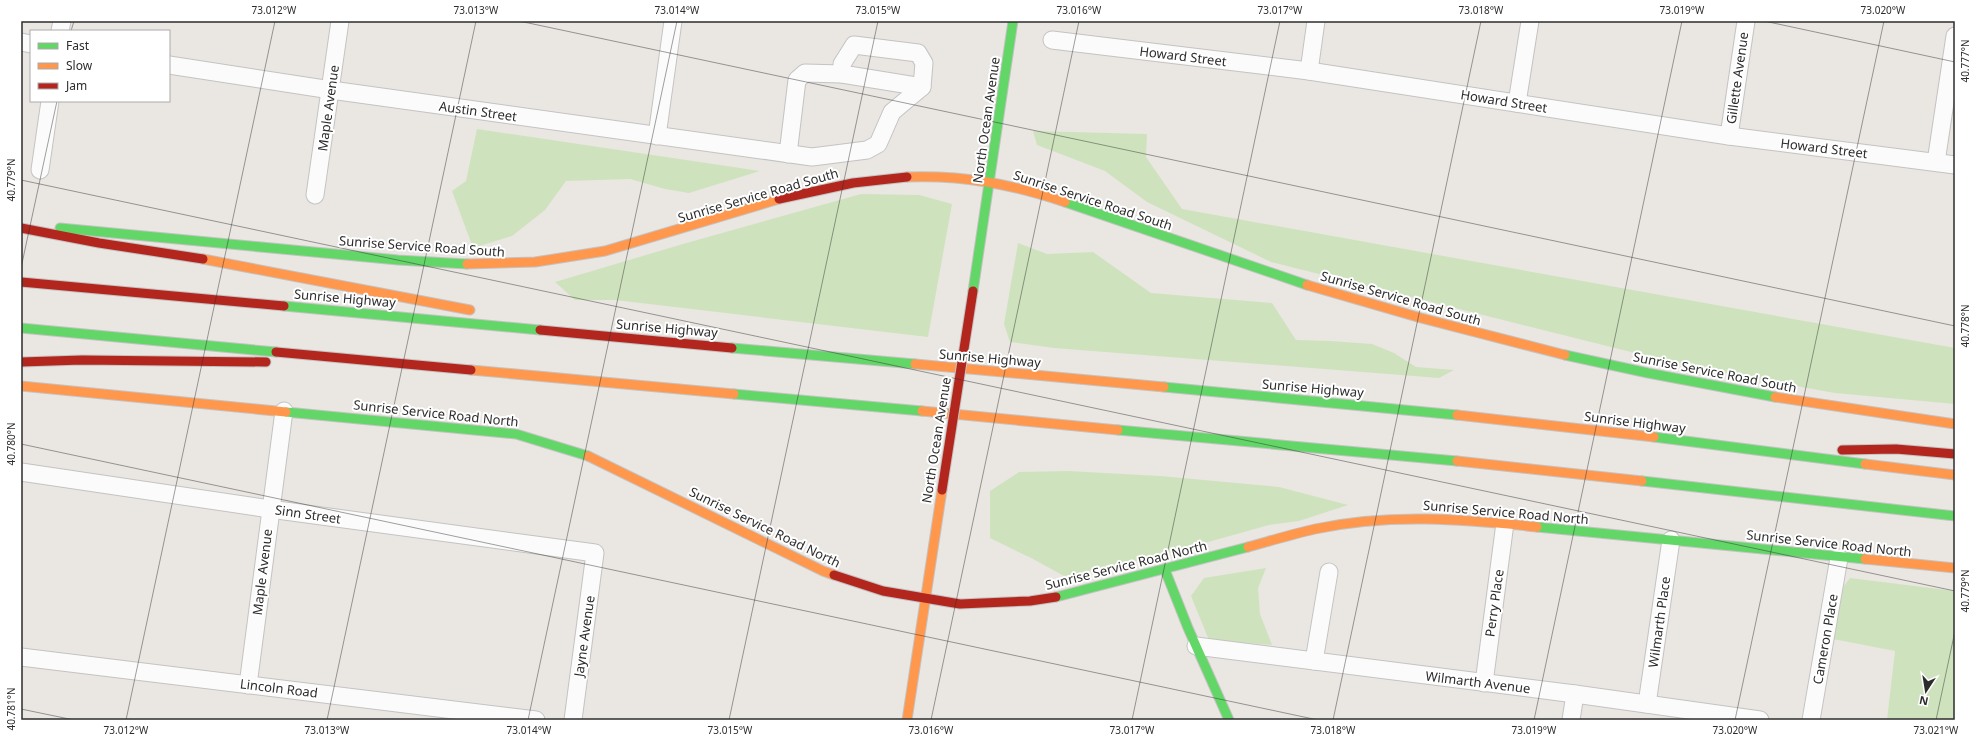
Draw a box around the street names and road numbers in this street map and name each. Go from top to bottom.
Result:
street label: Gillette Avenue [1722,31,1752,125]
street label: Howard Street [1138,42,1228,70]
street label: North Ocean Avenue [968,56,1004,184]
street label: Maple Avenue [313,64,343,152]
street label: Howard Street [1459,85,1549,117]
street label: Austin Street [438,97,518,125]
street label: Howard Street [1779,134,1869,162]
street label: Sunrise Service Road South [676,163,840,227]
street label: Sunrise Service Road South [1011,166,1175,234]
street label: Sunrise Service Road South [339,231,505,261]
street label: Sunrise Service Road South [1319,266,1483,330]
street label: Sunrise Highway [293,285,397,311]
street label: Sunrise Highway [615,315,719,341]
street label: Sunrise Highway [938,345,1042,371]
street label: Sunrise Service Road South [1632,347,1798,397]
street label: Sunrise Highway [1261,375,1365,401]
street label: North Ocean Avenue [917,376,955,504]
street label: Sunrise Service Road North [352,395,520,431]
street label: Sunrise Highway [1583,407,1687,437]
street label: Sunrise Service Road North [686,483,844,571]
street label: Sunrise Service Road North [1422,496,1590,528]
street label: Sinn Street [274,500,342,528]
street label: Sunrise Service Road North [1745,525,1913,561]
street label: Maple Avenue [248,528,276,616]
street label: Sunrise Service Road North [1043,536,1209,594]
street label: Perry Place [1480,568,1508,638]
street label: Wilmarth Place [1644,575,1674,669]
street label: Cameron Place [1808,592,1842,686]
street label: Jayne Avenue [569,594,599,680]
street label: Wilmarth Avenue [1425,667,1531,697]
street label: Lincoln Road [239,674,319,702]

